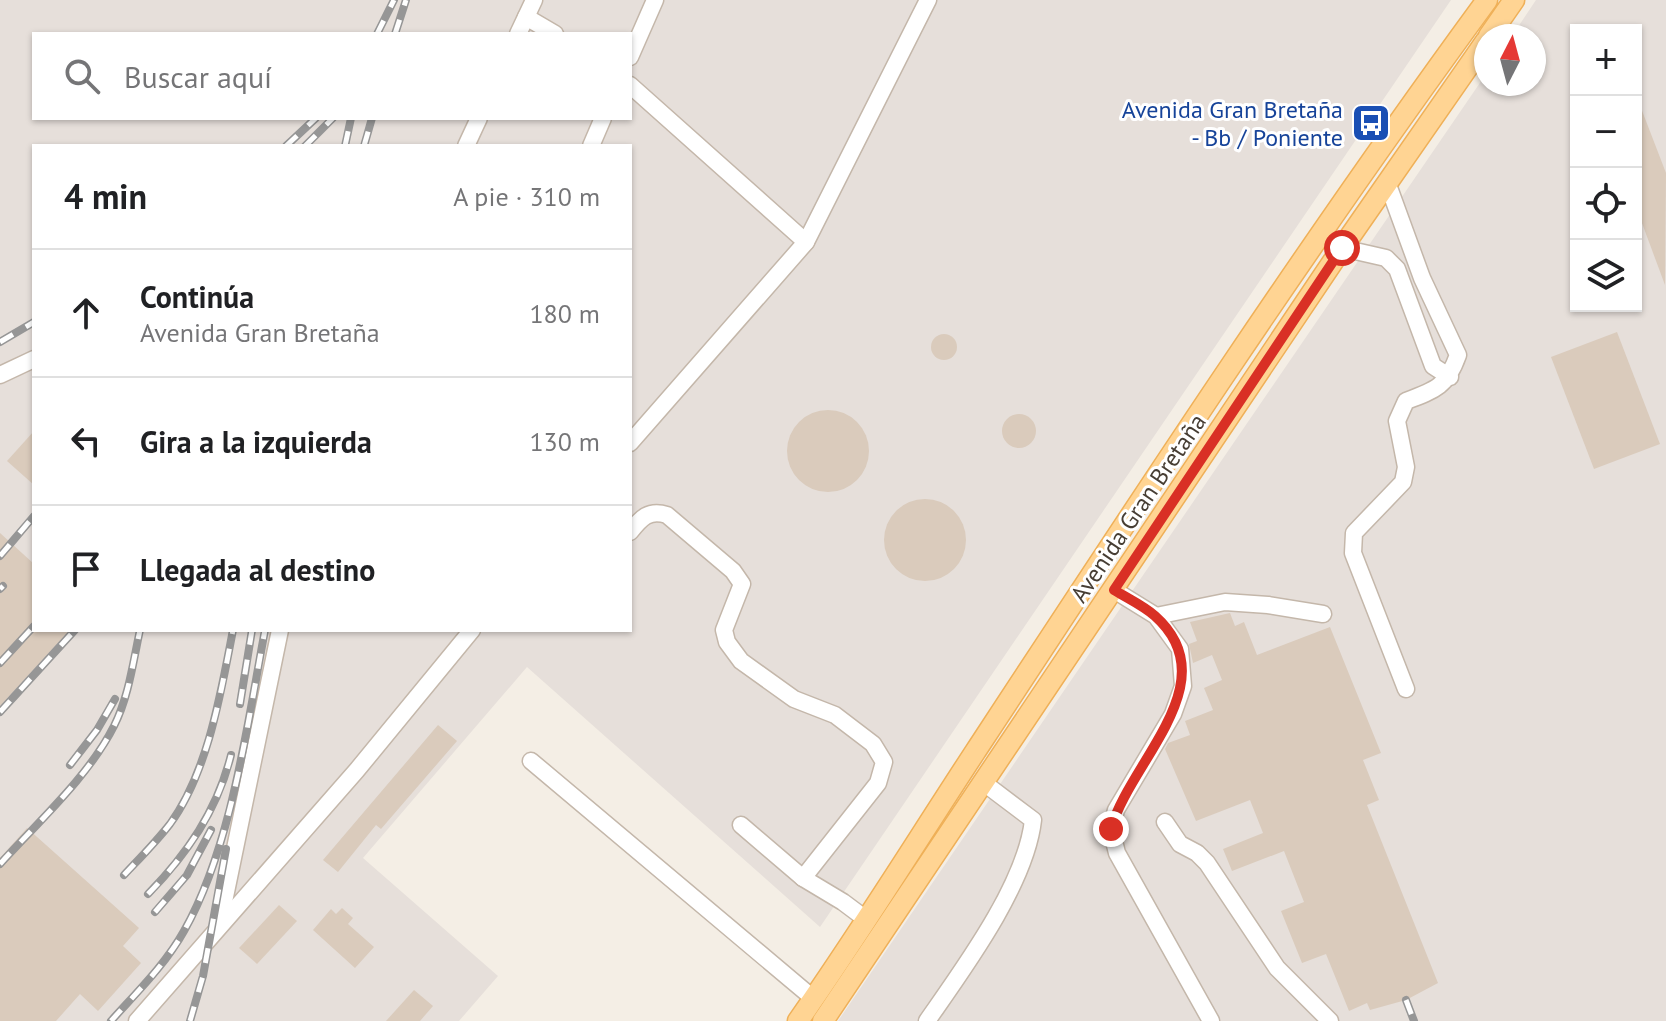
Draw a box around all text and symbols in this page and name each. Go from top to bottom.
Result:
north arrow [1474,24,1546,96]
map controls [1570,24,1642,312]
button: + [1570,24,1642,96]
search box [32,32,632,120]
icon: search [60,54,104,98]
text: Buscar aquí [124,57,272,96]
place label: Avenida Gran Bretaña - Bb / Poniente [1122,94,1343,153]
button: − [1570,96,1642,168]
bus stop icon: Avenida Gran Bretaña - Bb / Poniente [1350,102,1392,144]
button: locate [1570,168,1642,240]
text: 4 min [64,174,147,218]
text: A pie · 310 m [453,180,600,213]
route start [1324,230,1360,266]
button: layers [1570,240,1642,312]
text: Continúa [140,277,254,316]
icon: ahead [64,291,108,335]
text: 180 m [529,297,600,330]
text: Avenida Gran Bretaña [140,316,380,349]
street label: Avenida Gran Bretaña [1063,408,1213,608]
icon: left [64,419,108,463]
text: Gira a la izquierda [140,422,372,461]
text: 130 m [529,425,600,458]
icon: arrive [64,547,108,591]
text: Llegada al destino [140,550,375,589]
route end [1093,811,1129,847]

